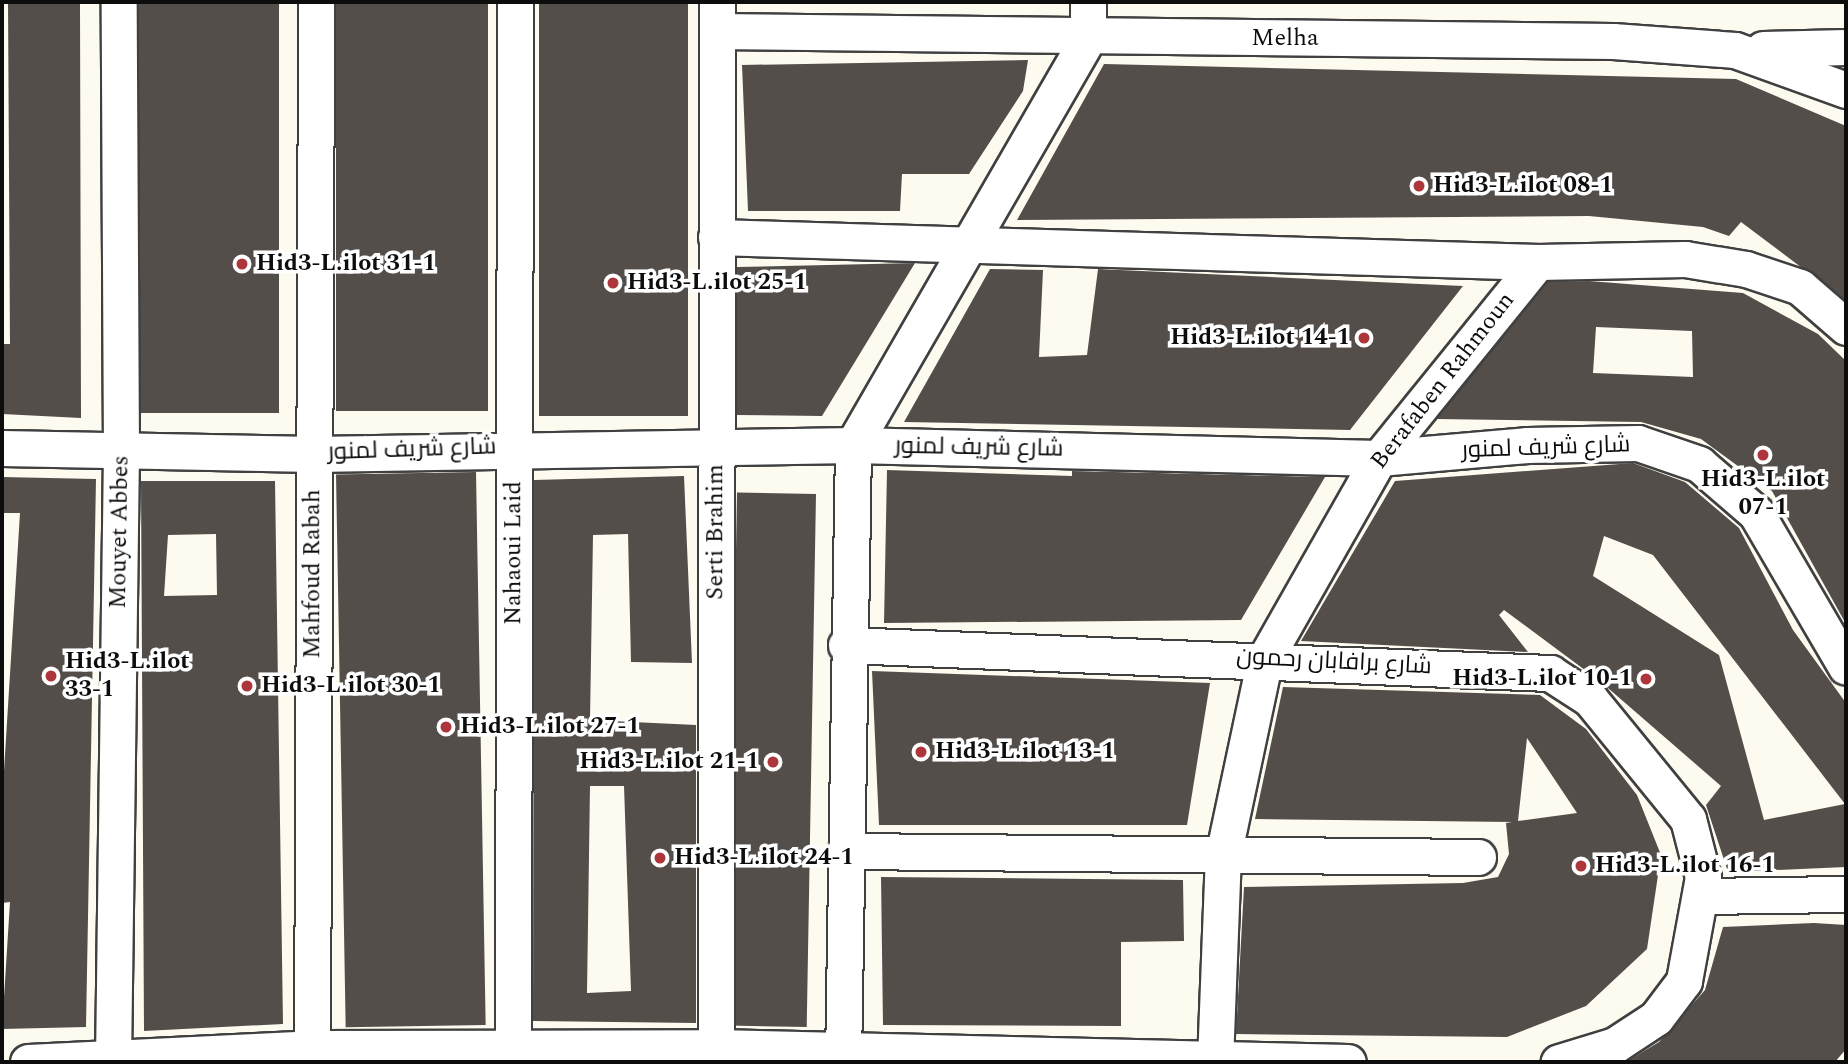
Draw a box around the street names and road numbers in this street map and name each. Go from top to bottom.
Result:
street label: Melha [1251,25,1319,53]
street label: Berafaben Rahmoun [1365,287,1521,475]
street label: شارع شريف لمنور [1461,431,1631,465]
street label: شارع شريف لمنور [894,432,1064,464]
street label: شارع شريف لمنور [327,433,497,467]
street label: Mouyet Abbes [104,455,136,609]
street label: Serti Brahim [702,464,730,600]
street label: Nahaoui Laid [500,481,528,625]
street label: Mahfoud Rabah [299,489,327,659]
street label: شارع برافابان رحمون [1236,643,1432,681]

